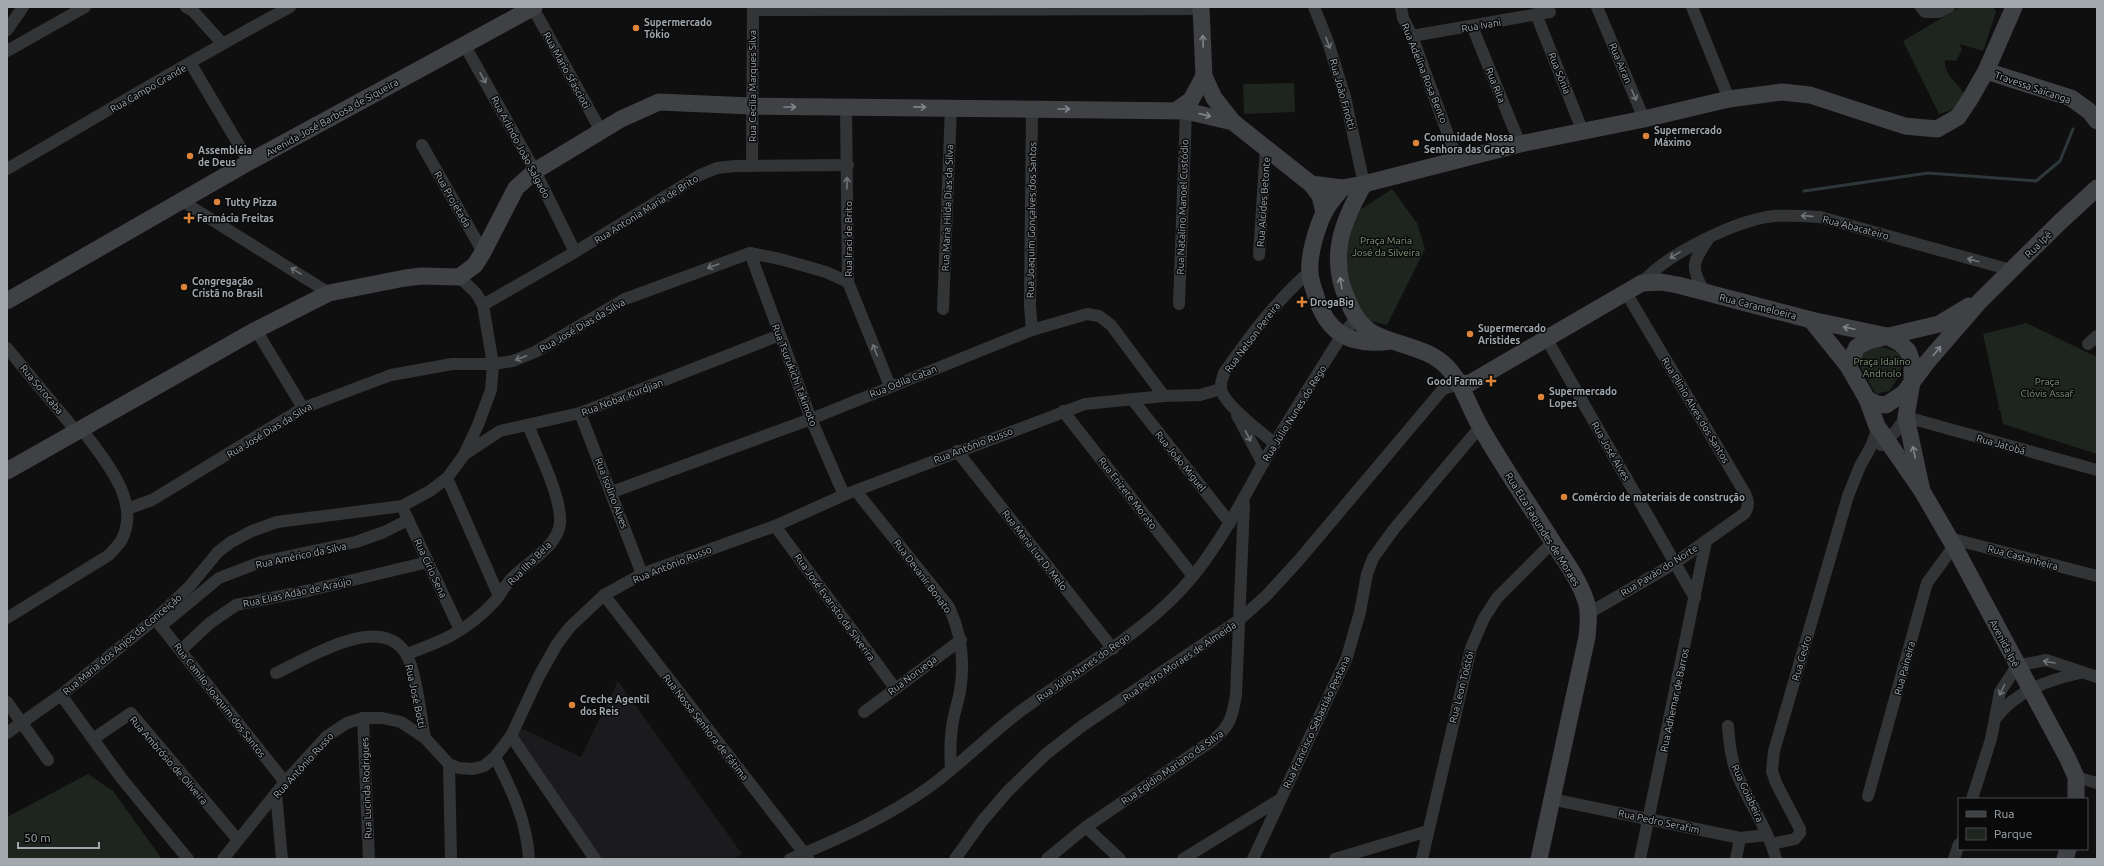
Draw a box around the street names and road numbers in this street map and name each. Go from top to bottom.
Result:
street label: Rua Ivani [1460,17,1502,34]
street label: Rua Adelina Rosa Bento [1399,22,1450,125]
street label: Rua Mario Sfascioti [541,30,592,110]
street label: Rua Cecília Marques Silva [747,30,758,142]
street label: Rua Airan [1607,41,1634,85]
street label: Rua Sônia [1546,51,1573,96]
street label: Rua João Finotti [1328,57,1357,131]
street label: Rua Campo Grande [108,62,188,115]
street label: Rua Rita [1483,66,1508,104]
street label: Travessa Saicanga [1993,69,2072,106]
street label: Avenida José Barbosa de Siqueira [264,76,400,159]
street label: Rua Arlindo João Salgado [489,94,552,200]
street label: Rua Natalino Manoel Custódio [1175,139,1190,275]
street label: Rua Joaquim Gonçalves dos Santos [1025,142,1038,298]
street label: Rua Maria Hilda Dias da Silva [940,144,955,272]
street label: Rua Alcides Betonte [1255,157,1272,247]
street label: Rua Projetada [432,169,473,229]
street label: Rua Antonia Maria de Brito [592,173,700,246]
street label: Rua Iraci de Brito [843,201,854,277]
street label: Rua Abacateiro [1822,213,1890,242]
street label: Rua Ipê [2023,229,2054,260]
street label: Rua Carameloeira [1718,292,1798,321]
street label: Rua José Dias da Silva [537,296,627,354]
street label: Rua Nelson Pereira [1222,300,1282,374]
street label: Rua Tsurukichi Takimoto [770,322,819,428]
street label: Rua Plinio Alves dos Santos [1660,355,1732,465]
street label: Rua Sorocaba [18,362,65,416]
street label: Rua Odila Catan [868,363,938,400]
street label: Rua Júlio Nunes do Rego [1260,363,1329,463]
street label: Rua Nobar Kurdjian [580,377,665,418]
street label: Rua José Dias da Silva [225,401,314,460]
street label: Rua José Alves [1589,420,1632,483]
street label: Rua Antônio Russo [932,425,1015,466]
street label: Rua João Miguel [1153,429,1208,494]
street label: Rua Jatobá [1975,432,2026,457]
street label: Rua Enizete Morato [1096,455,1159,532]
street label: Rua Isolino Alves [593,456,630,530]
street label: Rua Elza Fagundes de Moraes [1503,470,1582,588]
street label: Rua Maria Luz D. Melo [1000,508,1069,593]
street label: Rua Círio Sena [412,537,449,599]
street label: Rua Devanir Bonato [891,537,954,615]
street label: Rua Ilha Bela [505,539,554,588]
street label: Rua Américo da Silva [255,540,348,570]
street label: Rua Pavão do Norte [1619,542,1700,599]
street label: Rua Castanheira [1987,543,2059,572]
street label: Rua Antônio Russo [631,544,713,585]
street label: Rua José Evaristo da Silverira [792,552,877,663]
street label: Rua Elias Adão de Araújo [242,576,352,609]
street label: Rua Maria dos Anjos da Conceição [61,591,184,697]
street label: Avenida Ipê [1987,618,2022,669]
street label: Rua Pedro Moraes de Almeida [1120,619,1238,704]
street label: Rua Júlio Nunes do Rego [1035,631,1132,704]
street label: Rua Cedro [1790,634,1813,682]
street label: Rua Paineira [1892,640,1917,696]
street label: Rua Camilo Joaquim dos Santos [172,641,268,760]
street label: Rua Adhemar de Barros [1658,647,1691,753]
street label: Rua Leon Tolstói [1447,650,1476,724]
street label: Rua Noruega [886,653,939,697]
street label: Rua Francisco Sebastião Pestana [1281,654,1352,790]
street label: Rua José Botti [403,663,428,729]
street label: Rua Nossa Senhora de Fátima [661,672,750,783]
street label: Rua Ambrósio de Oliveira [127,714,210,807]
street label: Rua Egídio Mariano da Silva [1119,728,1225,807]
street label: Rua Antônio Russo [271,730,336,800]
street label: Rua Lucinda Rodrigues [359,737,374,839]
street label: Rua Goiabeira [1729,763,1766,824]
street label: Rua Pedro Serafim [1617,807,1701,835]

